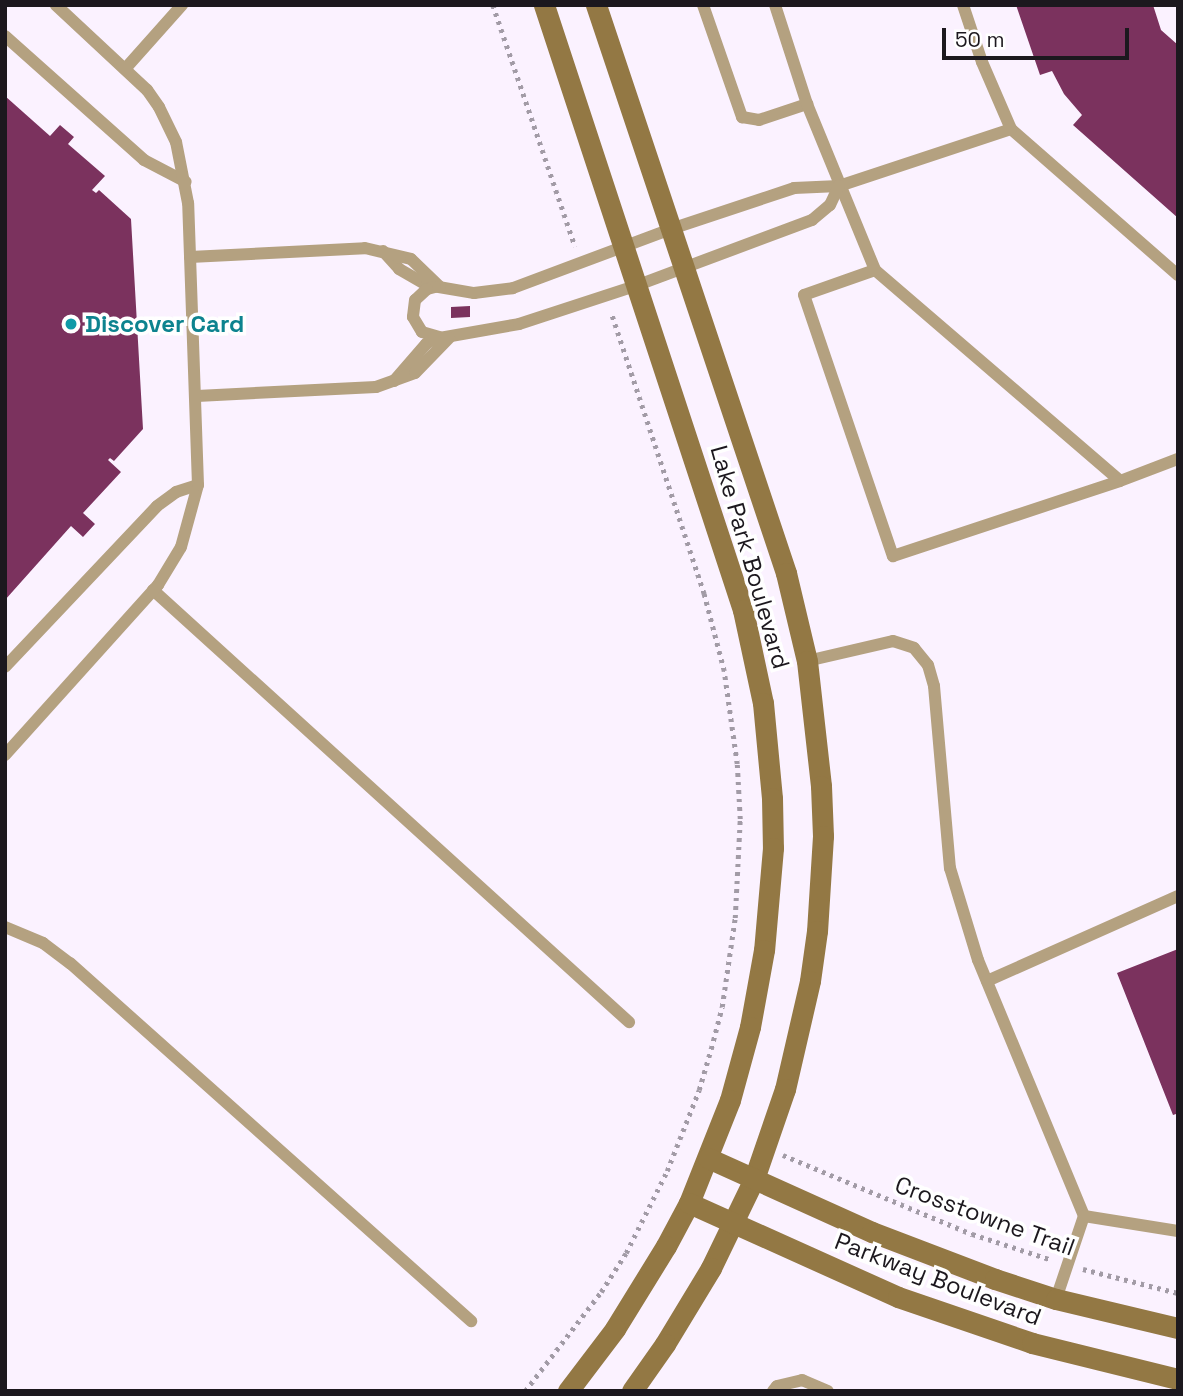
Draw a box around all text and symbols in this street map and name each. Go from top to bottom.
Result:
scale bar [945,14,1132,58]
text: 50 m [955,26,1005,53]
place label: Discover Card [85,310,244,338]
marker: Discover Card [63,316,79,332]
street label: Lake Park Boulevard [704,442,796,672]
street label: Crosstowne Trail [891,1170,1079,1262]
street label: Parkway Boulevard [831,1226,1045,1332]

